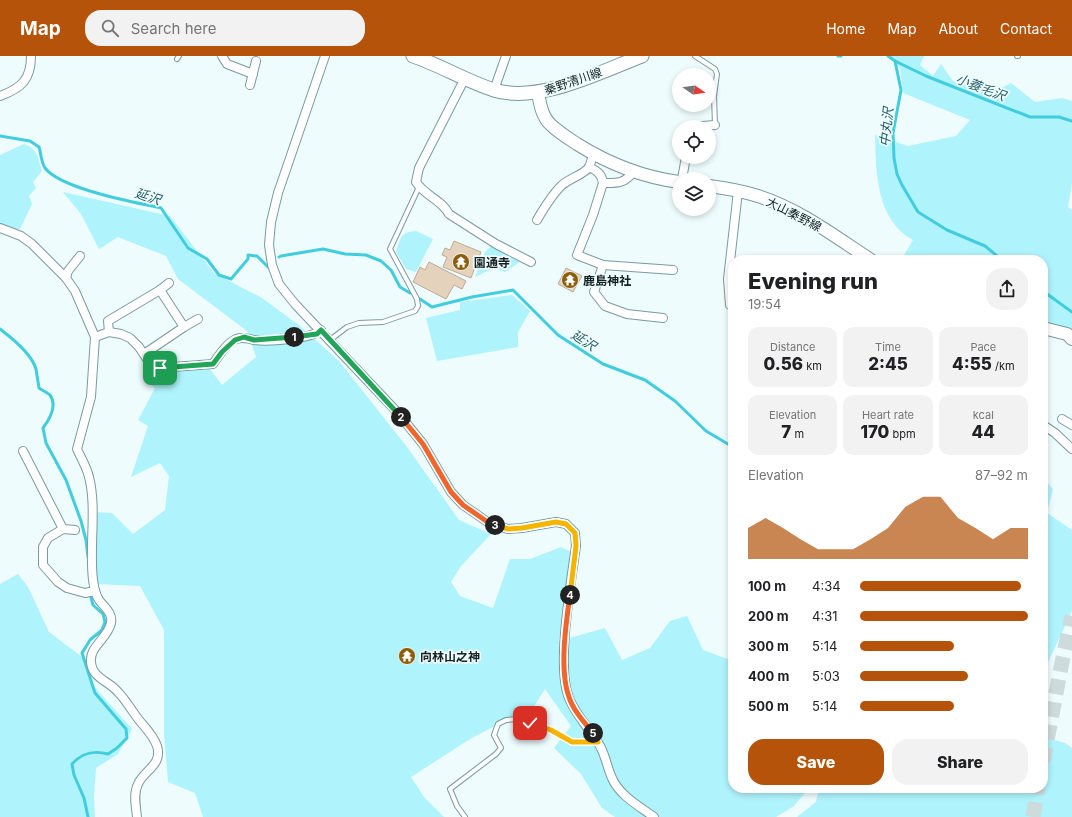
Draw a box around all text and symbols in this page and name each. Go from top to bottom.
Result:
search box [85,10,365,46]
text: Map [20,17,61,40]
icon: search [99,17,121,39]
text: Search here [131,19,216,38]
text: Home [826,20,865,37]
text: Map [887,20,917,37]
text: About [939,20,978,37]
text: Contact [1000,20,1052,37]
street label: 秦野清川線 [542,64,604,98]
north arrow [672,68,716,112]
map controls [672,68,716,216]
water label: 小蓑毛沢 [954,70,1010,105]
water label: 中丸沢 [876,105,896,147]
button: locate [672,120,716,164]
button: layers [672,172,716,216]
water label: 延沢 [133,184,165,208]
street label: 大山秦野線 [764,194,824,234]
temple icon: 園通寺 [451,252,471,272]
place label: 園通寺 [474,255,510,270]
text: Evening run [748,268,878,294]
button: share [986,268,1028,310]
temple icon: 鹿島神社 [560,270,580,290]
place label: 鹿島神社 [583,273,631,288]
text: 19:54 [748,296,781,312]
water label: 延沢 [569,326,601,355]
pin: 1 [284,327,304,347]
text: 1 [292,330,296,344]
text: Distance [770,340,815,354]
text: Time [875,340,901,354]
text: Pace [970,340,996,354]
pin [143,351,177,385]
text: 0.56 [764,354,803,374]
text: 2:45 [868,354,908,374]
text: 4:55 [952,354,992,374]
icon: arrive [149,357,171,379]
text: km [803,359,822,373]
text: /km [992,359,1015,373]
pin: 2 [391,407,411,427]
text: Elevation [769,408,816,422]
text: Heart rate [862,408,914,422]
text: kcal [973,408,994,422]
text: 2 [398,410,404,424]
text: 7 [781,422,791,442]
text: 170 [860,422,889,442]
text: 44 [972,422,995,442]
text: m [791,427,804,441]
text: bpm [889,427,916,441]
text: Elevation [748,467,804,483]
text: 87–92 m [975,467,1028,483]
pin: 3 [485,515,505,535]
text: 3 [491,518,499,532]
text: 100 m [748,578,786,594]
text: 4:34 [812,578,841,594]
pin: 4 [560,585,580,605]
text: 4 [566,588,574,602]
text: 200 m [748,608,789,624]
text: 4:31 [812,608,837,624]
text: 300 m [748,638,789,654]
text: 5:14 [812,638,837,654]
temple icon: 向林山之神 [397,646,417,666]
place label: 向林山之神 [420,649,480,664]
text: 400 m [748,668,789,684]
text: 5:03 [812,668,840,684]
text: 500 m [748,698,789,714]
text: 5:14 [812,698,837,714]
pin [513,706,547,740]
icon: check [519,712,541,734]
pin: 5 [583,723,603,743]
text: 5 [589,726,597,740]
button: Save [748,739,884,785]
button: Share [892,739,1028,785]

